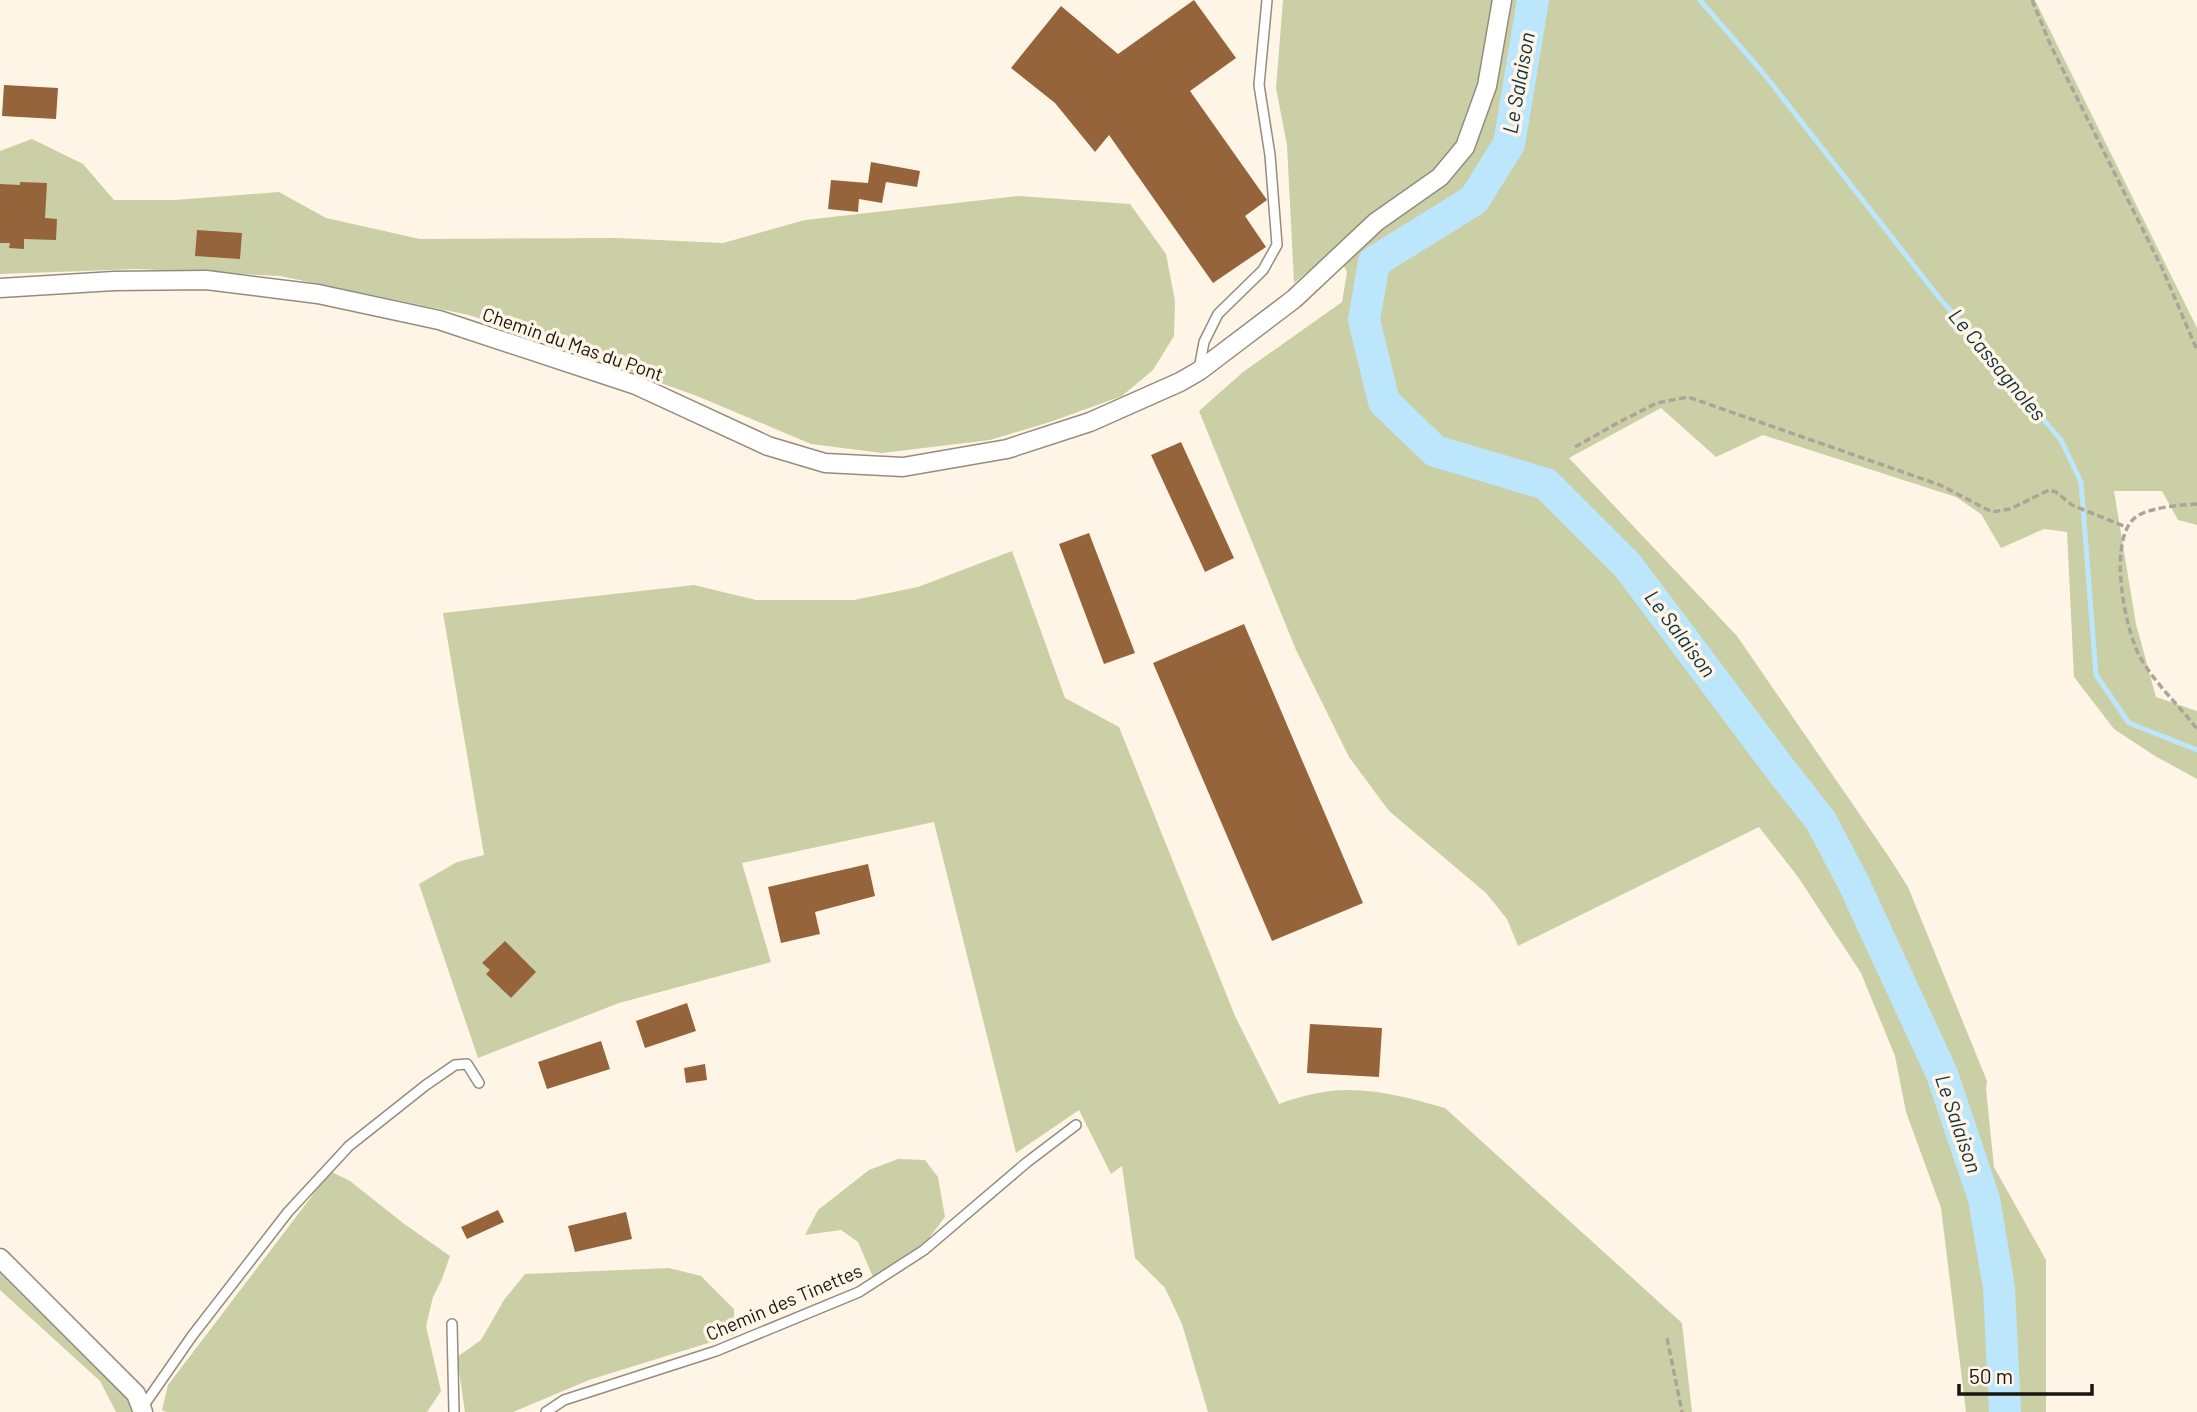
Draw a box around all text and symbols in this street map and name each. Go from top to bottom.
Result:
water label: Le Salaison [1496,30,1539,135]
street label: Chemin du Mas du Pont [480,302,667,385]
water label: Le Cassagnoles [1944,303,2052,425]
water label: Le Salaison [1640,585,1722,682]
water label: Le Salaison [1931,1071,1988,1176]
street label: Chemin des Tinettes [702,1258,866,1345]
scale bar [1959,1352,2092,1396]
text: 50 m [1969,1363,2013,1388]

